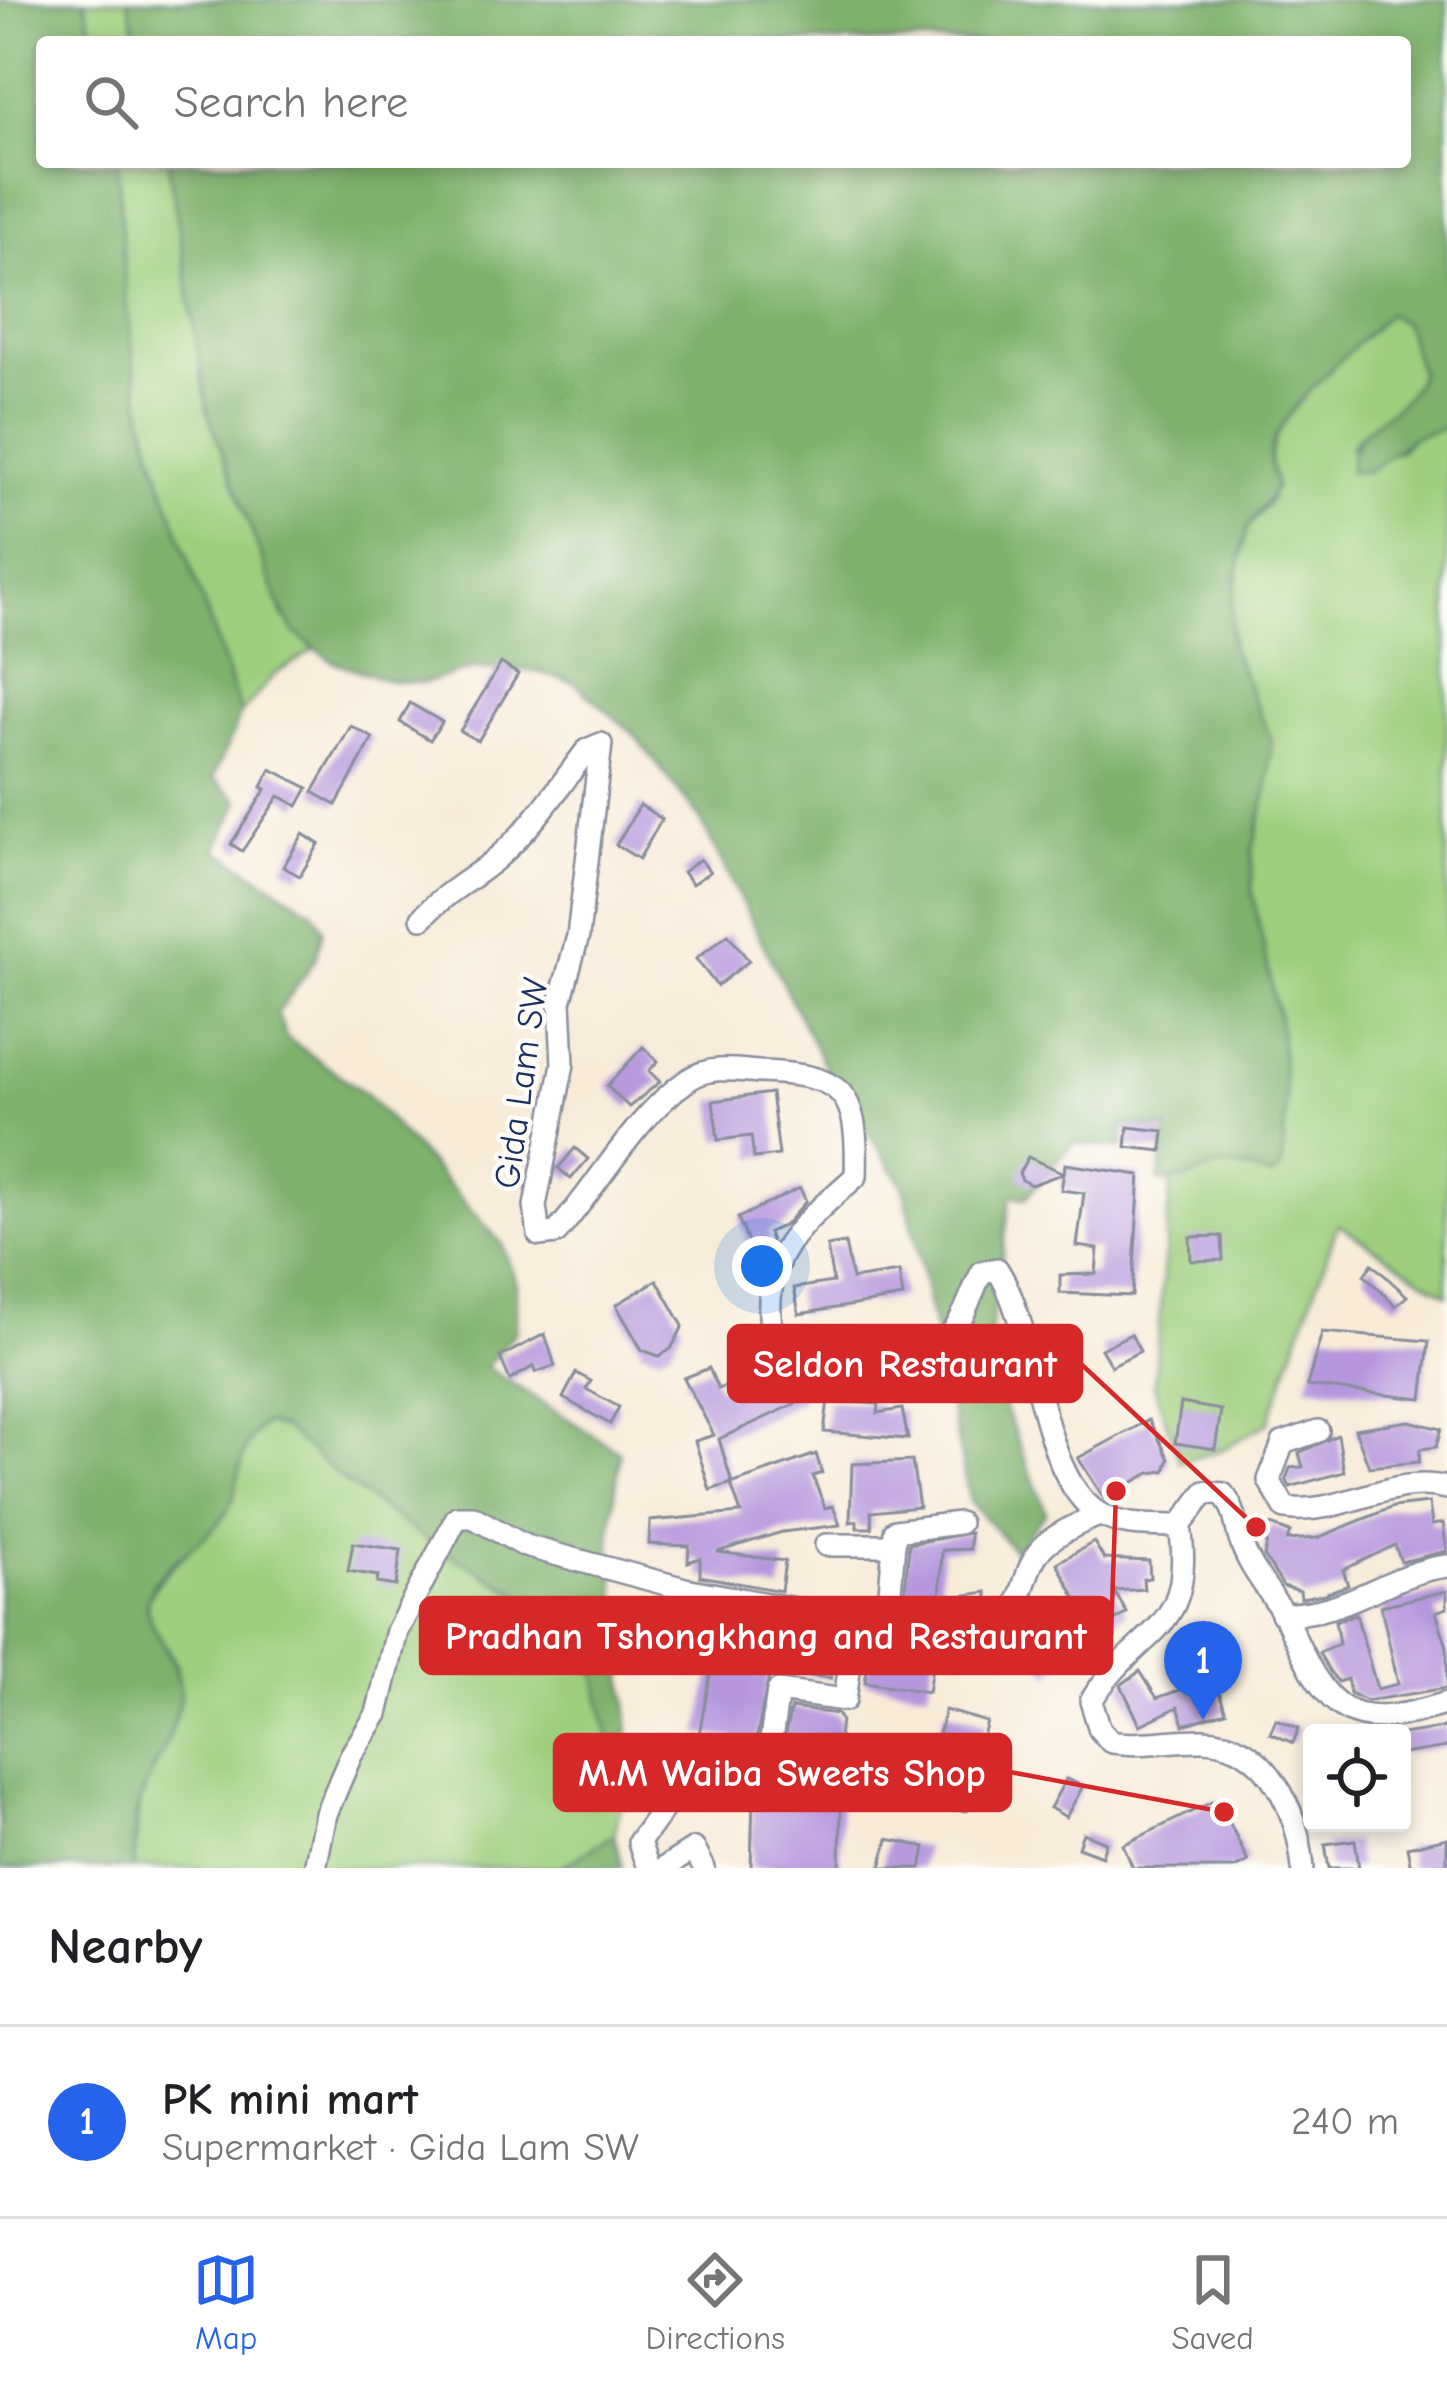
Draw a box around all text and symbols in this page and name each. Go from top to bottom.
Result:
search box [36,36,1411,168]
icon: search [78,69,144,135]
text: Search here [174,76,408,128]
street label: Gida Lam SW [486,975,557,1191]
your location [732,1236,792,1296]
callout: Seldon Restaurant [729,1326,1081,1401]
text: Seldon Restaurant [753,1342,1058,1387]
callout: Pradhan Tshongkhang and Restaurant [421,1598,1111,1673]
text: Pradhan Tshongkhang and Restaurant [445,1614,1088,1659]
pin: 1 [1164,1621,1242,1720]
map controls [1303,1724,1411,1832]
button: locate [1303,1724,1411,1832]
callout: M.M Waiba Sweets Shop [555,1735,1010,1810]
text: M.M Waiba Sweets Shop [578,1751,986,1796]
text: Nearby [48,1917,202,1976]
text: PK mini mart [162,2073,418,2125]
text: 1 [79,2099,95,2144]
text: 240 m [1291,2099,1399,2144]
text: Supermarket · Gida Lam SW [162,2125,639,2170]
tab: Map [193,2247,259,2357]
tab: Directions [646,2247,785,2357]
tab: Saved [1171,2247,1254,2357]

